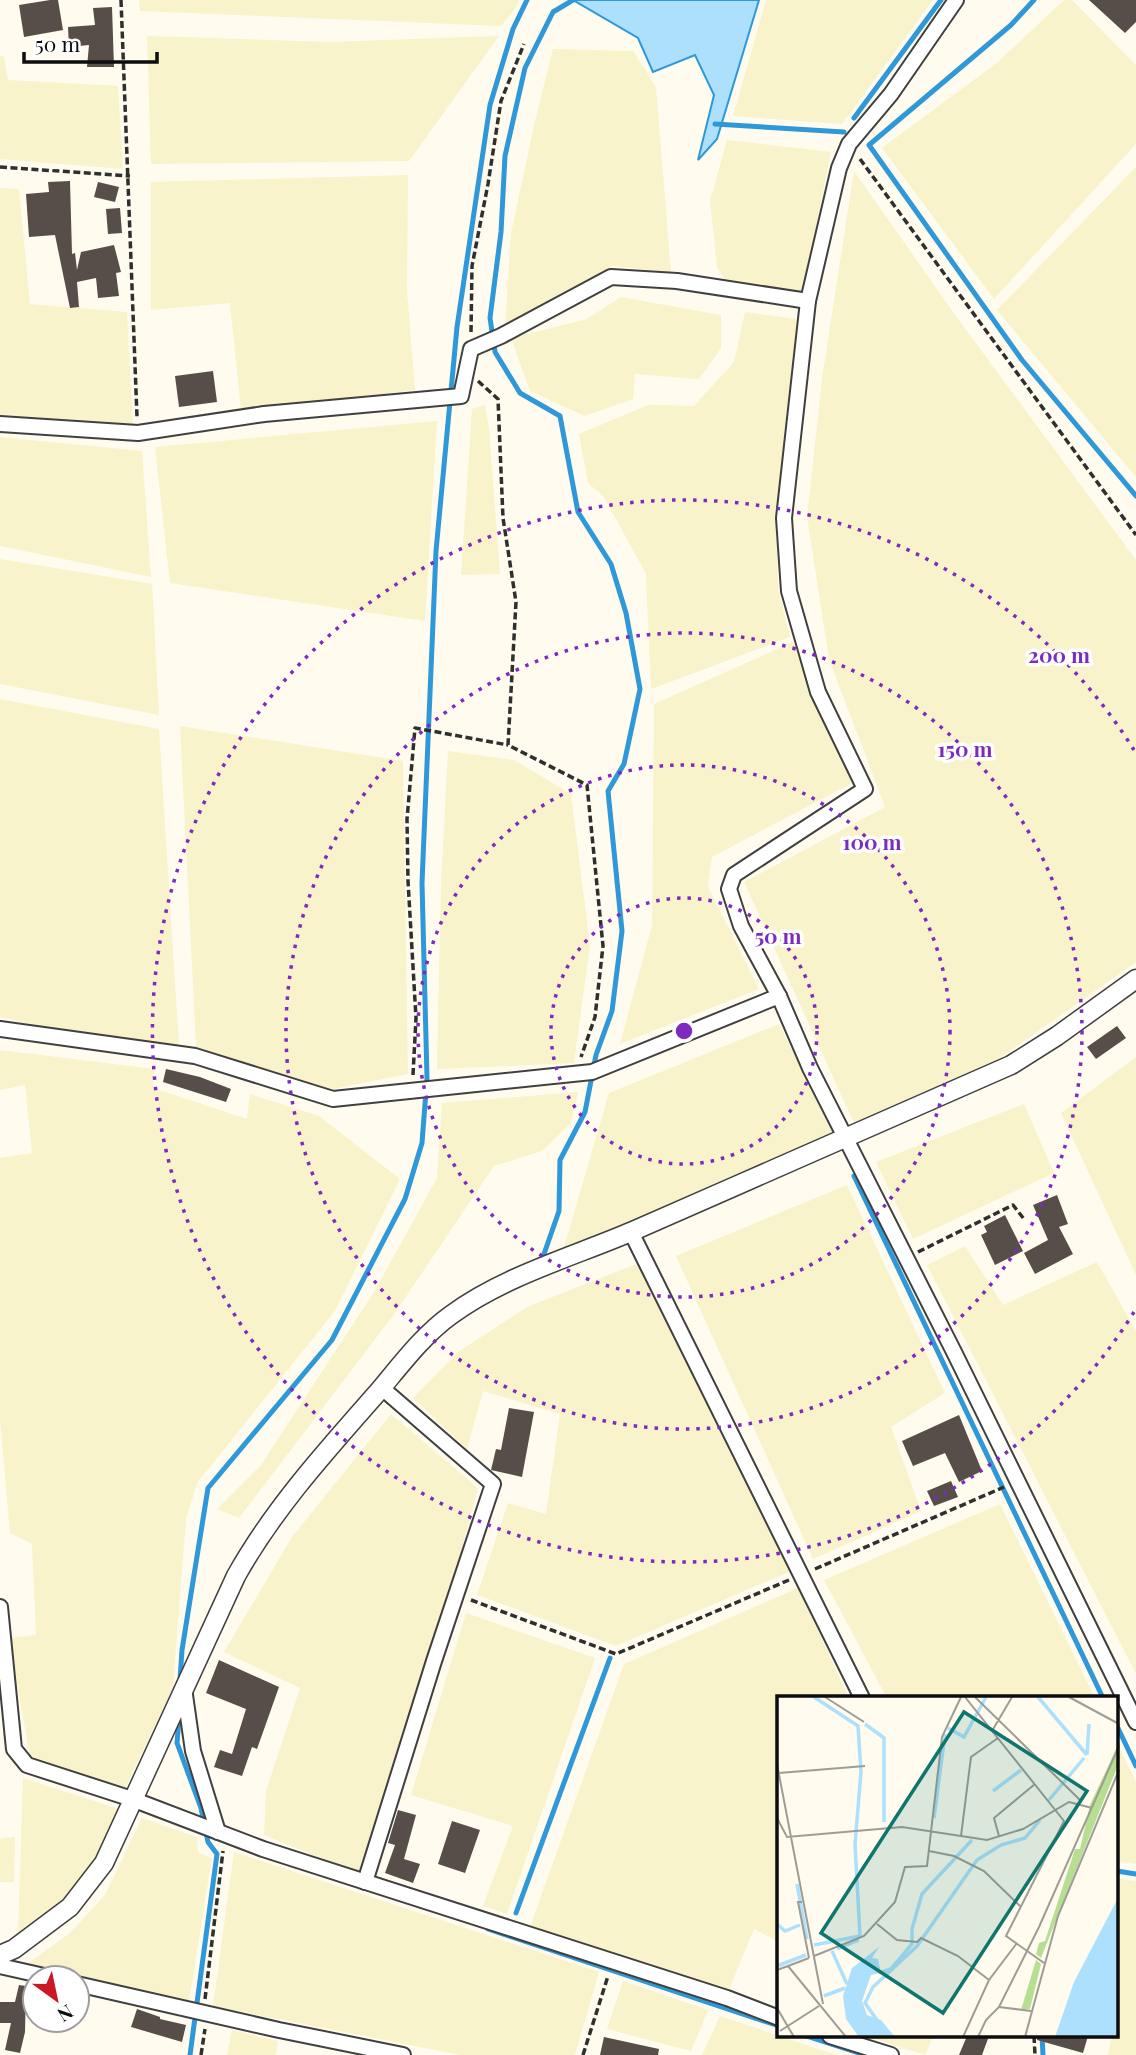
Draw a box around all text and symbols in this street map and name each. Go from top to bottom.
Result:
scale bar [24,21,158,65]
text: 50 m [35,29,81,57]
text: 200 m [1028,640,1090,668]
text: 150 m [938,734,992,762]
text: 100 m [842,827,902,855]
text: 50 m [754,921,802,949]
centre of rings [672,1019,696,1043]
inset map [777,1696,1118,2038]
north arrow [21,1964,91,2034]
text: N [53,1999,79,2029]

